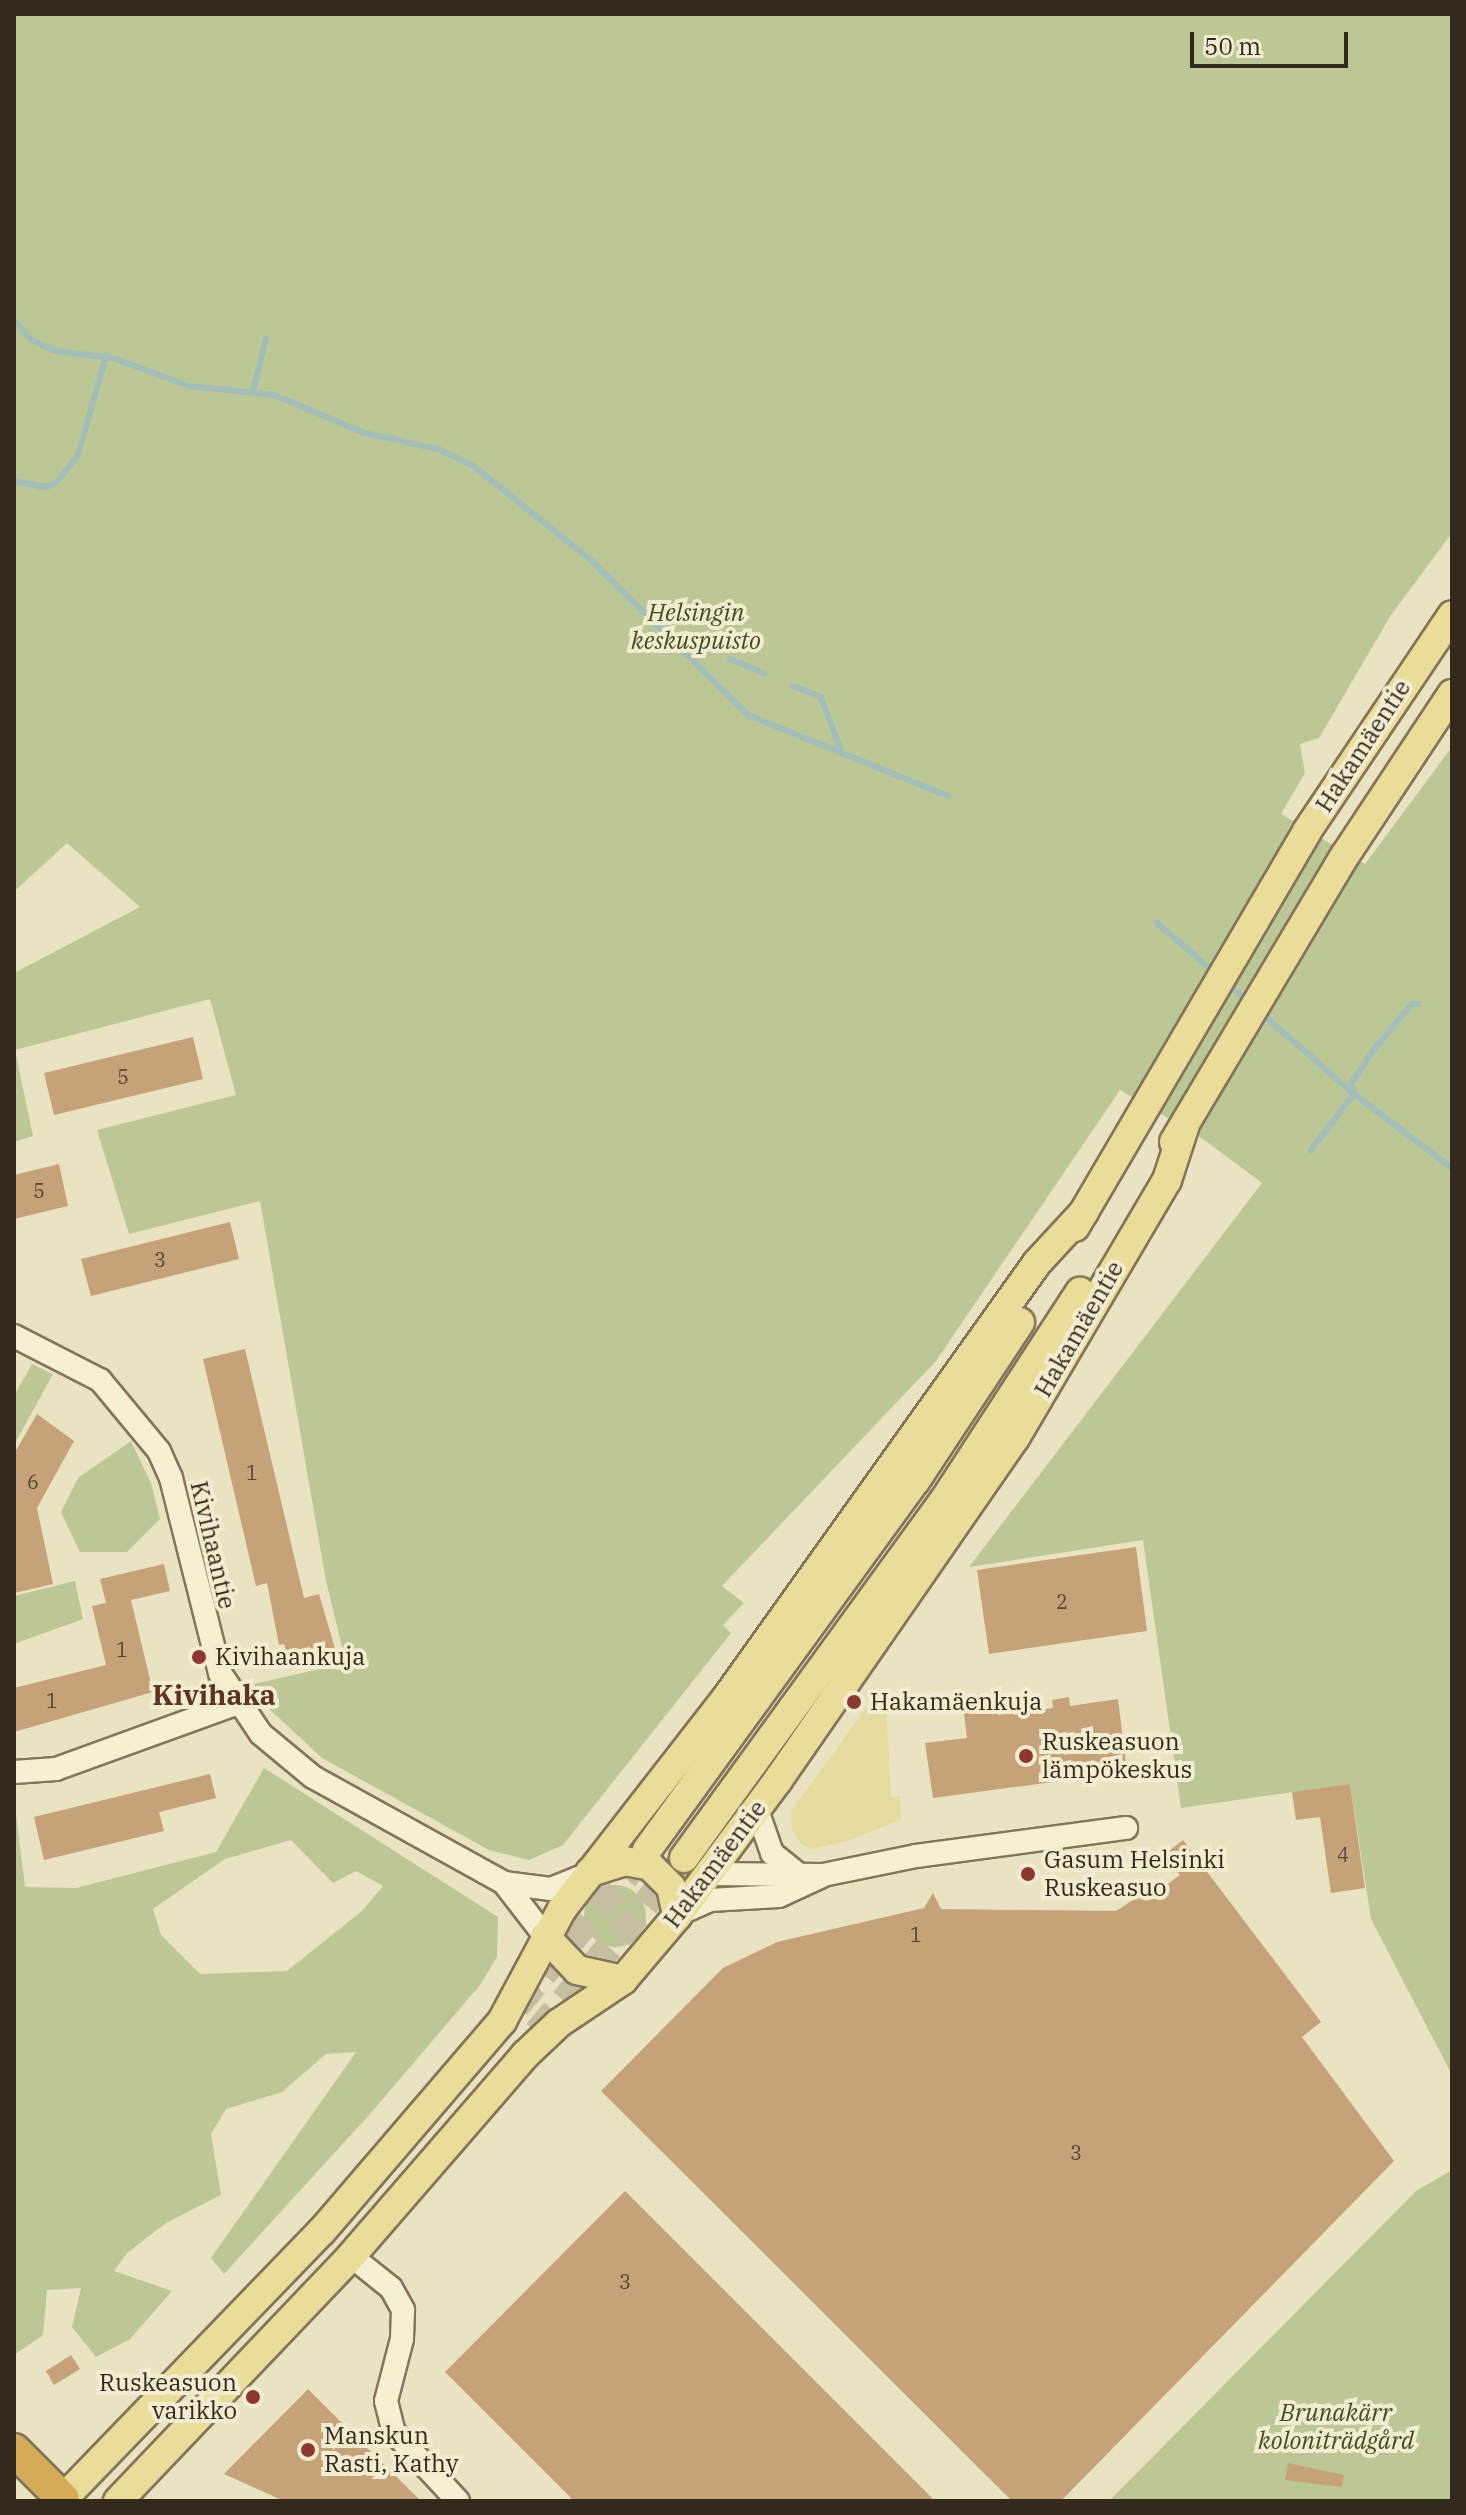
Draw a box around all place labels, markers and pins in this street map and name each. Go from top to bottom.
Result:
place label: Kivihaankuja [215,1643,365,1671]
marker: Kivihaankuja [190,1648,208,1666]
place label: Hakamäenkuja [870,1688,1042,1716]
marker: Hakamäenkuja [845,1693,863,1711]
place label: Ruskeasuon lämpökeskus [1042,1728,1192,1784]
marker: Ruskeasuon lämpökeskus [1017,1747,1035,1765]
place label: Gasum Helsinki Ruskeasuo [1044,1846,1225,1902]
marker: Gasum Helsinki Ruskeasuo [1019,1865,1037,1883]
place label: Ruskeasuon varikko [99,2369,237,2425]
marker: Ruskeasuon varikko [244,2388,262,2406]
place label: Manskun Rasti, Kathy [324,2422,458,2478]
marker: Manskun Rasti, Kathy [299,2441,317,2459]

